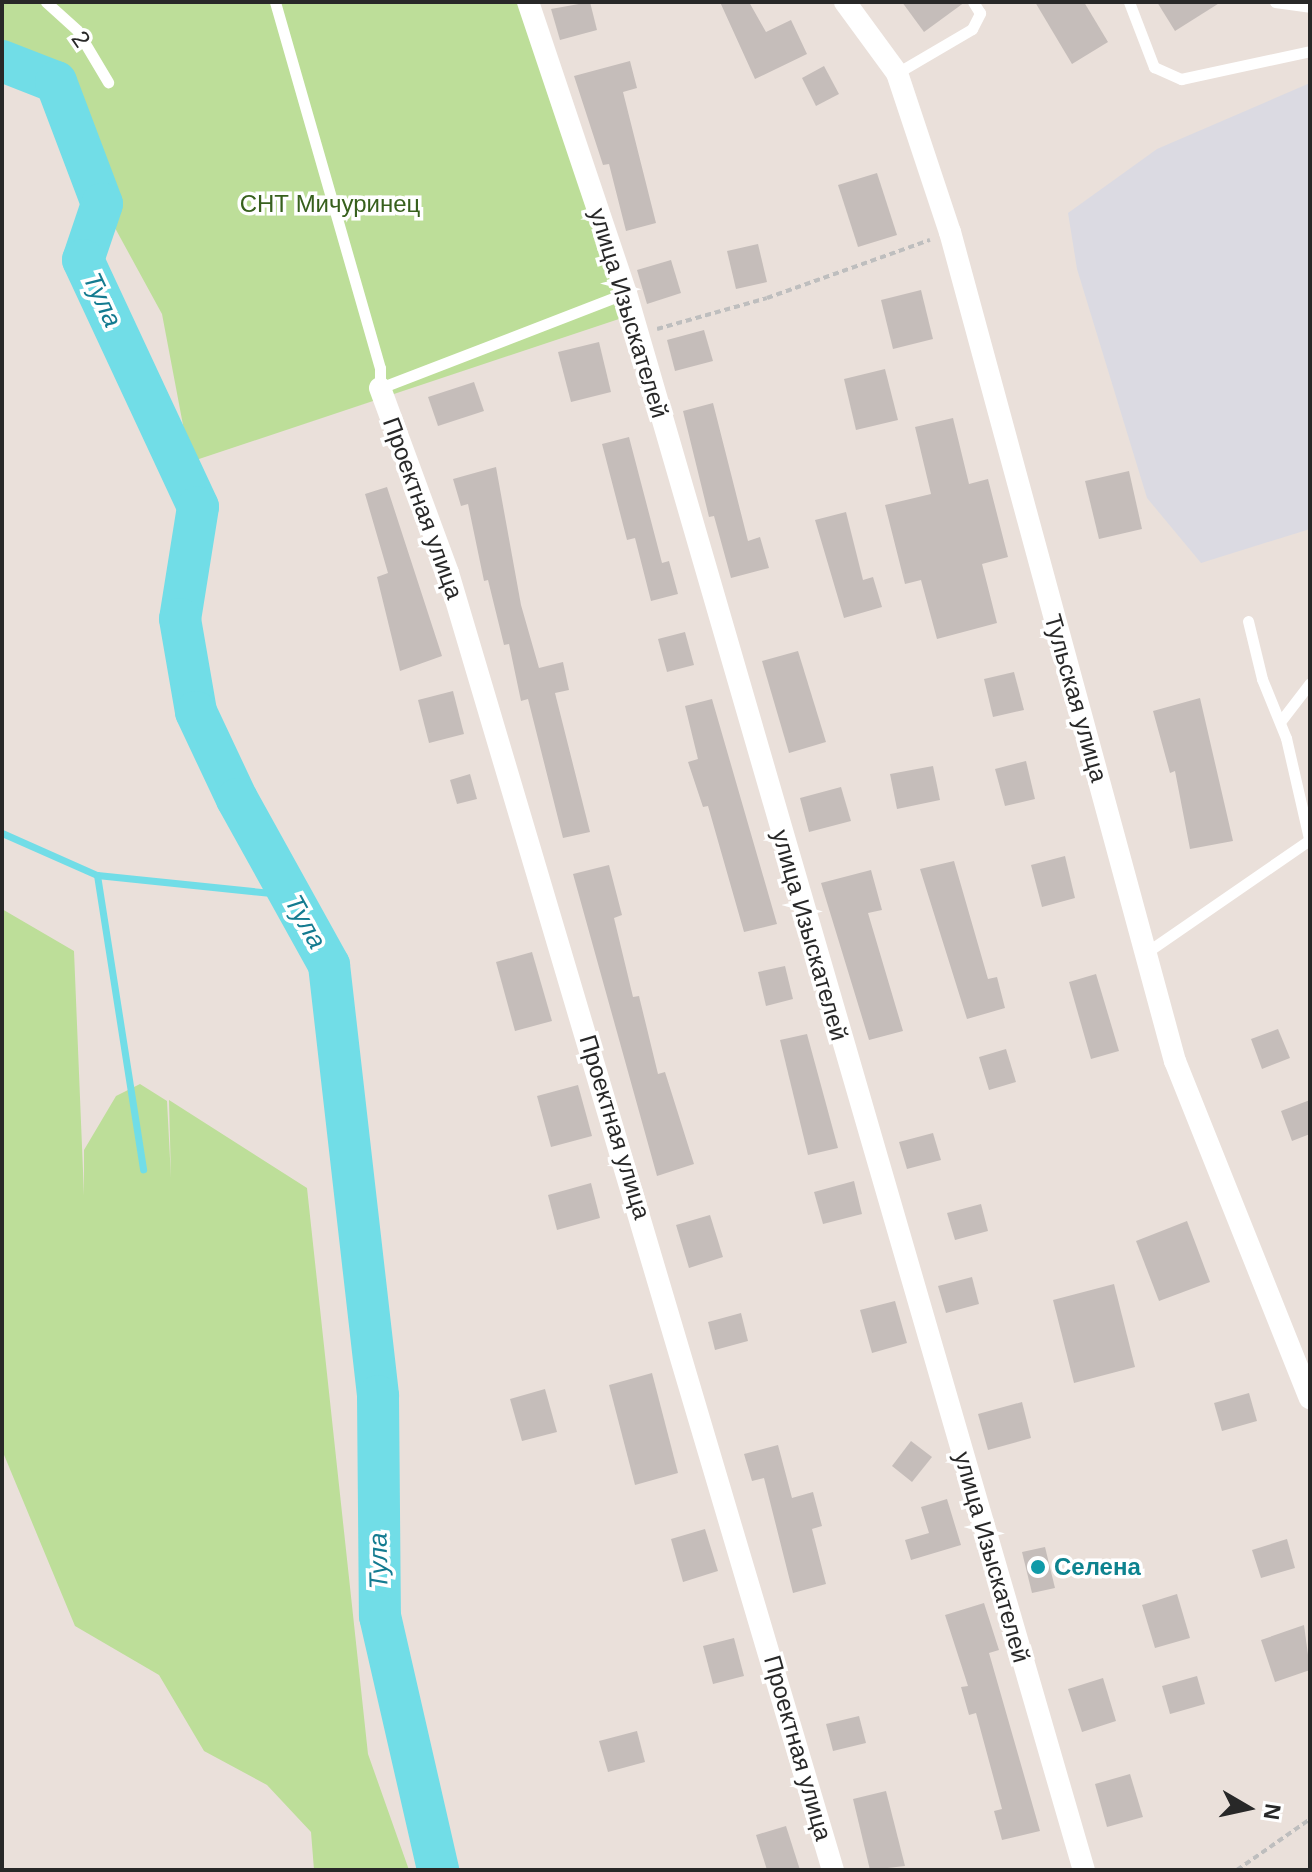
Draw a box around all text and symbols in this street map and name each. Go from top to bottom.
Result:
street label: 2 [65,25,97,53]
park label: СНТ Мичуринец [240,190,420,218]
street label: улица Изыскателей [583,205,675,421]
water label: Тула [76,268,128,332]
street label: Проектная улица [377,413,469,603]
street label: Тульская улица [1038,611,1114,785]
street label: улица Изыскателей [766,826,854,1044]
water label: Тула [278,890,332,954]
street label: Проектная улица [573,1031,657,1223]
street label: улица Изыскателей [948,1448,1036,1666]
water label: Тула [363,1532,395,1590]
place label: Селена [1054,1553,1141,1581]
marker: Селена [1029,1558,1047,1576]
street label: Проектная улица [758,1652,838,1844]
north arrow [1208,1768,1288,1848]
text: N [1259,1802,1286,1822]

